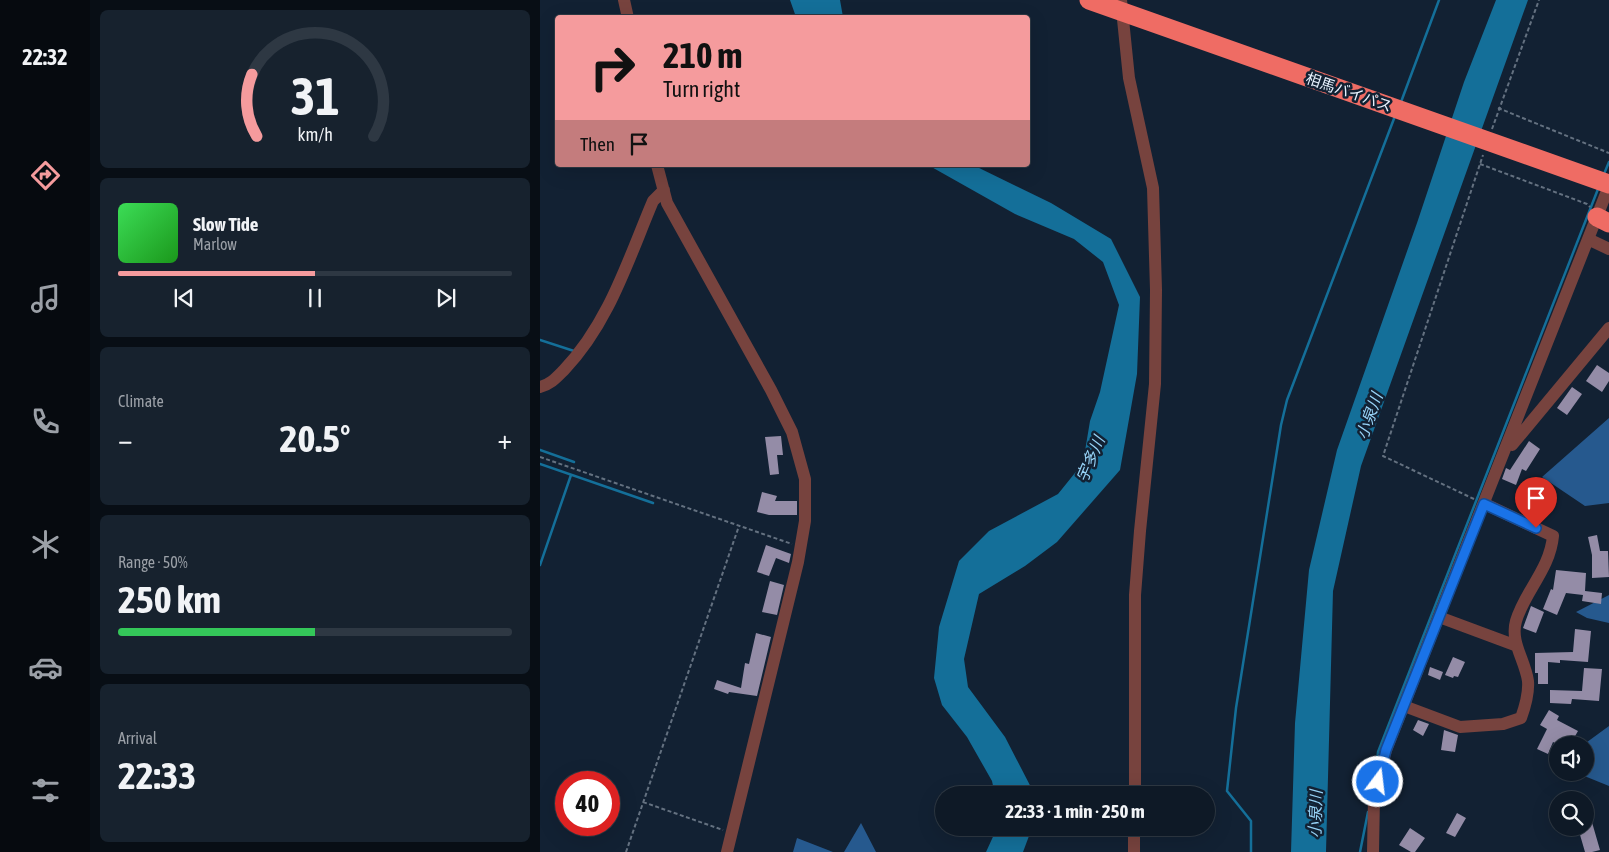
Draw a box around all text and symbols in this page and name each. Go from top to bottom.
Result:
icon: right [580,35,645,100]
text: 210 m [663,35,742,75]
text: 22:32 [22,44,68,70]
text: 31 [291,66,339,126]
street label: 相馬バイパス [1304,69,1394,115]
text: Turn right [663,76,740,102]
text: km/h [297,124,333,145]
icon: arrive [625,130,653,158]
text: Then [580,133,615,155]
icon: directions [28,158,63,193]
text: Slow Tide [193,213,258,235]
text: Marlow [193,235,237,253]
icon: music [28,281,63,316]
icon: previous [170,284,198,312]
icon: pause [301,284,329,312]
icon: next [432,284,460,312]
water label: 小泉川 [1352,388,1386,442]
text: Climate [118,392,164,410]
icon: phone [28,404,63,439]
text: 20.5° [280,417,350,460]
text: − [118,423,133,455]
text: + [497,423,512,455]
water label: 宇多川 [1072,432,1108,485]
pin [1515,477,1557,528]
icon: arrive [1522,484,1550,512]
icon: climate [28,527,63,562]
text: Range · 50% [118,553,188,571]
text: 250 km [118,578,221,621]
icon: car [28,650,63,685]
text: Arrival [118,729,157,747]
map controls [1549,736,1594,836]
button: sound [1549,736,1594,781]
text: 22:33 [118,754,196,797]
position arrow [1351,755,1403,807]
speed limit sign: 40 [555,771,620,836]
icon: filters [28,773,63,808]
water label: 小泉川 [1305,788,1325,838]
button: search [1549,791,1594,836]
text: 22:33 · 1 min · 250 m [1005,800,1145,822]

